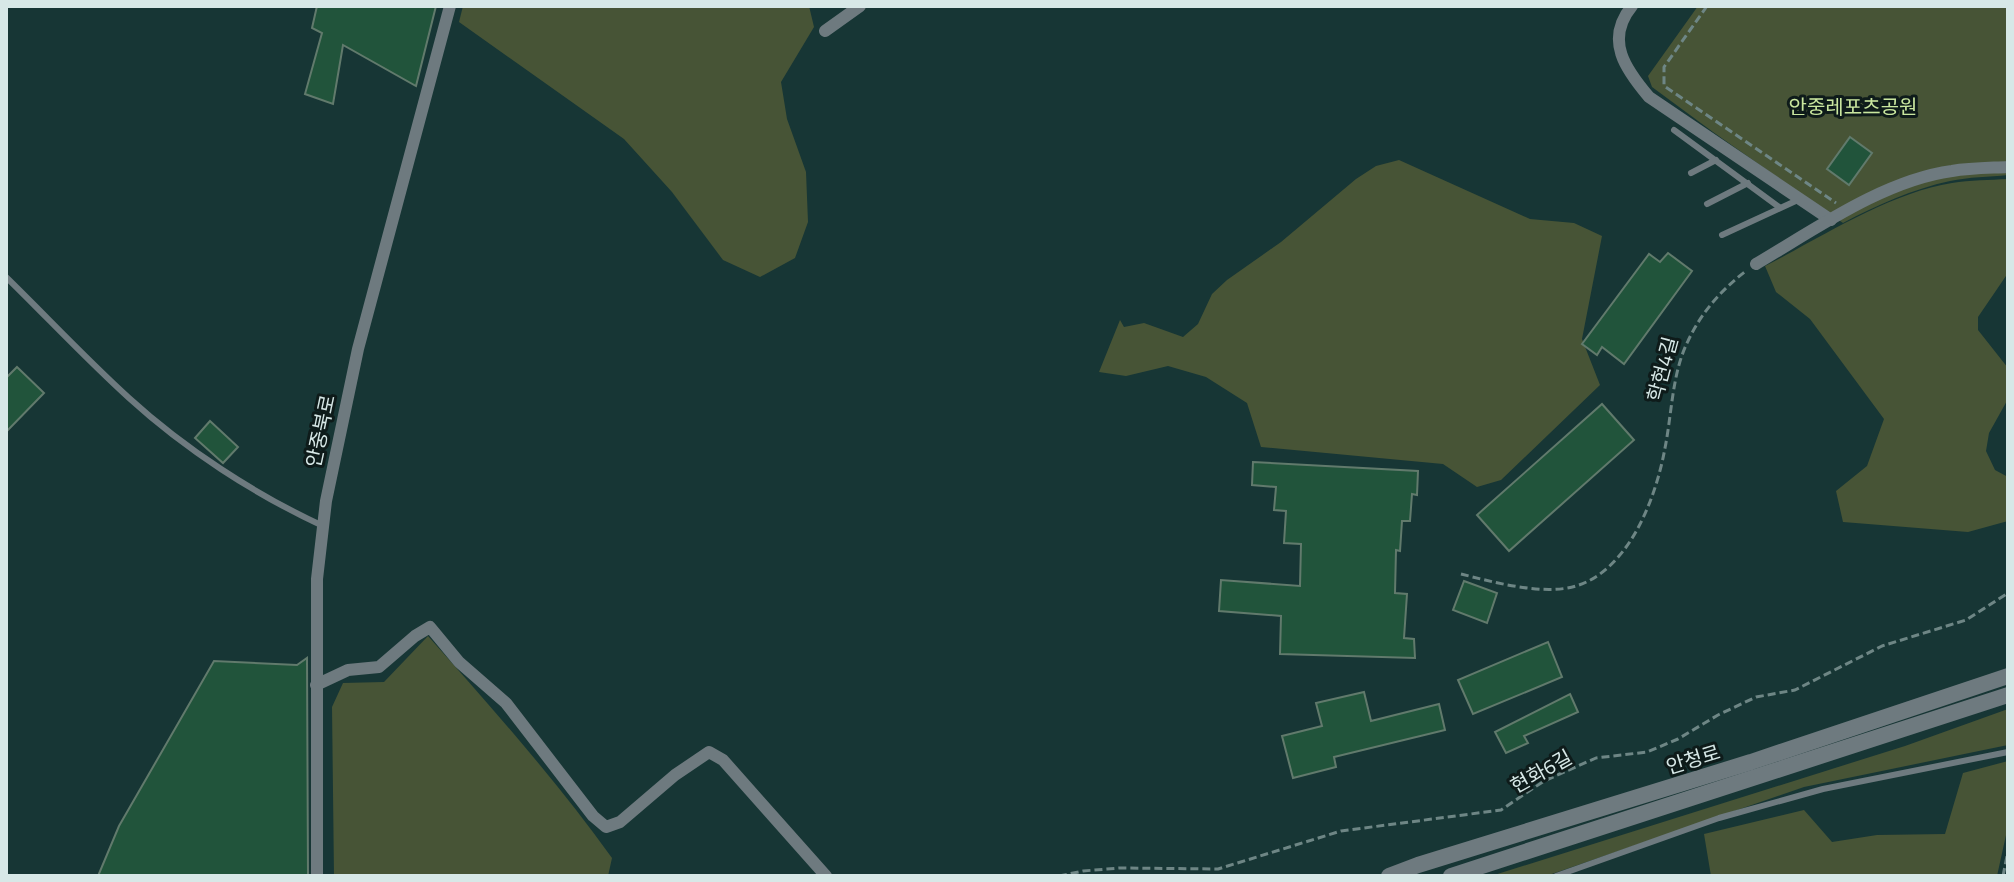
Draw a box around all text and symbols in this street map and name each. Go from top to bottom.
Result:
park label: 안중레포츠공원 [1789,91,1917,122]
street label: 학현4길 [1638,333,1686,405]
street label: 안중북로 [297,392,343,470]
street label: 안청로 [1662,736,1724,782]
street label: 현화6길 [1504,741,1578,801]

